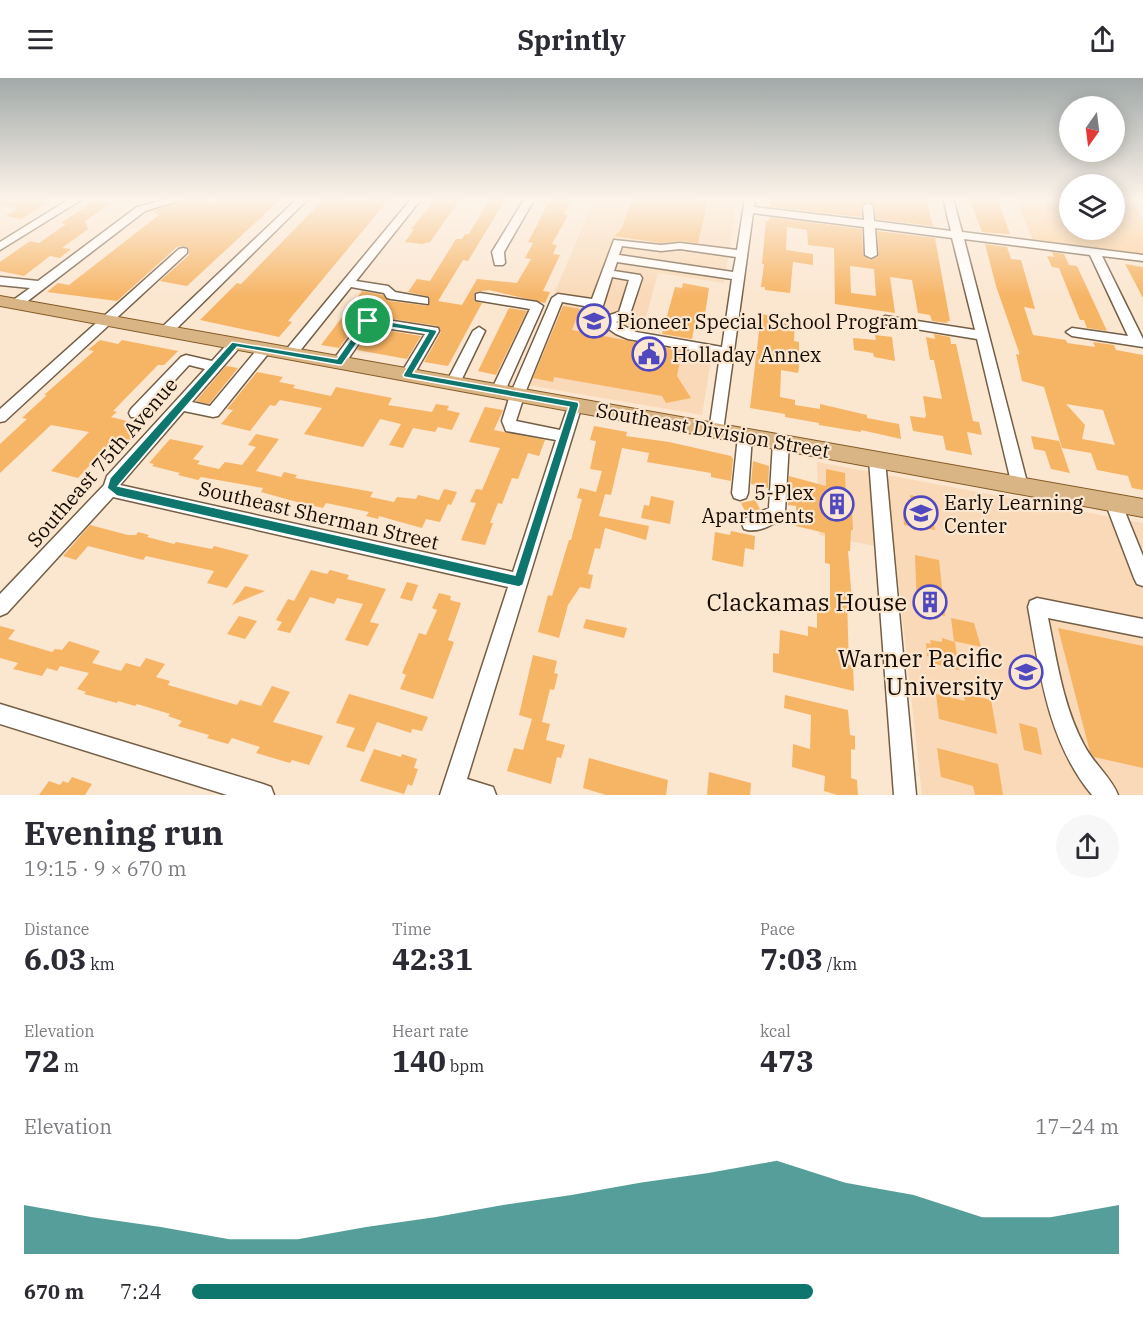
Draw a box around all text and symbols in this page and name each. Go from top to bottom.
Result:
text: Sprintly [517,22,626,57]
icon: menu [24,23,57,56]
icon: share [1086,23,1119,56]
north arrow [1059,96,1125,162]
map controls [1059,96,1125,240]
button: layers [1059,174,1125,240]
pin [342,295,393,346]
school or university icon: Pioneer Special School Program [576,303,612,339]
icon: arrive [351,304,384,337]
place label: Pioneer Special School Program [617,308,918,335]
public building icon: Holladay Annex [631,336,667,372]
place label: Holladay Annex [672,341,821,368]
street label: Southeast 75th Avenue [21,371,183,553]
street label: Southeast Division Street [594,396,832,464]
street label: Southeast Sherman Street [196,474,442,556]
place label: 5-Plex Apartments [702,479,814,529]
building icon: 5-Plex Apartments [819,486,855,522]
place label: Early Learning Center [944,489,1083,539]
school or university icon: Early Learning Center [903,495,939,531]
building icon: Clackamas House [912,584,948,620]
place label: Clackamas House [707,586,907,618]
place label: Warner Pacific University [838,642,1003,702]
school or university icon: Warner Pacific University [1008,654,1044,690]
text: Evening run [24,811,224,854]
button: share [1056,815,1119,878]
text: 19:15 · 9 × 670 m [24,855,187,882]
text: Distance [24,919,89,939]
text: Time [392,919,431,939]
text: Pace [760,919,795,939]
text: 6.03 [24,939,86,978]
text: 42:31 [392,939,473,978]
text: 7:03 [760,939,823,978]
text: km [86,954,115,974]
text: /km [823,954,857,974]
text: Elevation [24,1021,94,1041]
text: Heart rate [392,1021,469,1041]
text: kcal [760,1021,791,1041]
text: 72 [24,1041,60,1080]
text: 140 [392,1041,446,1080]
text: 473 [760,1041,814,1080]
text: m [60,1056,79,1076]
text: bpm [446,1056,484,1076]
text: Elevation [24,1113,112,1140]
text: 17–24 m [1036,1113,1119,1140]
text: 670 m [24,1278,84,1305]
text: 7:24 [120,1278,162,1305]

